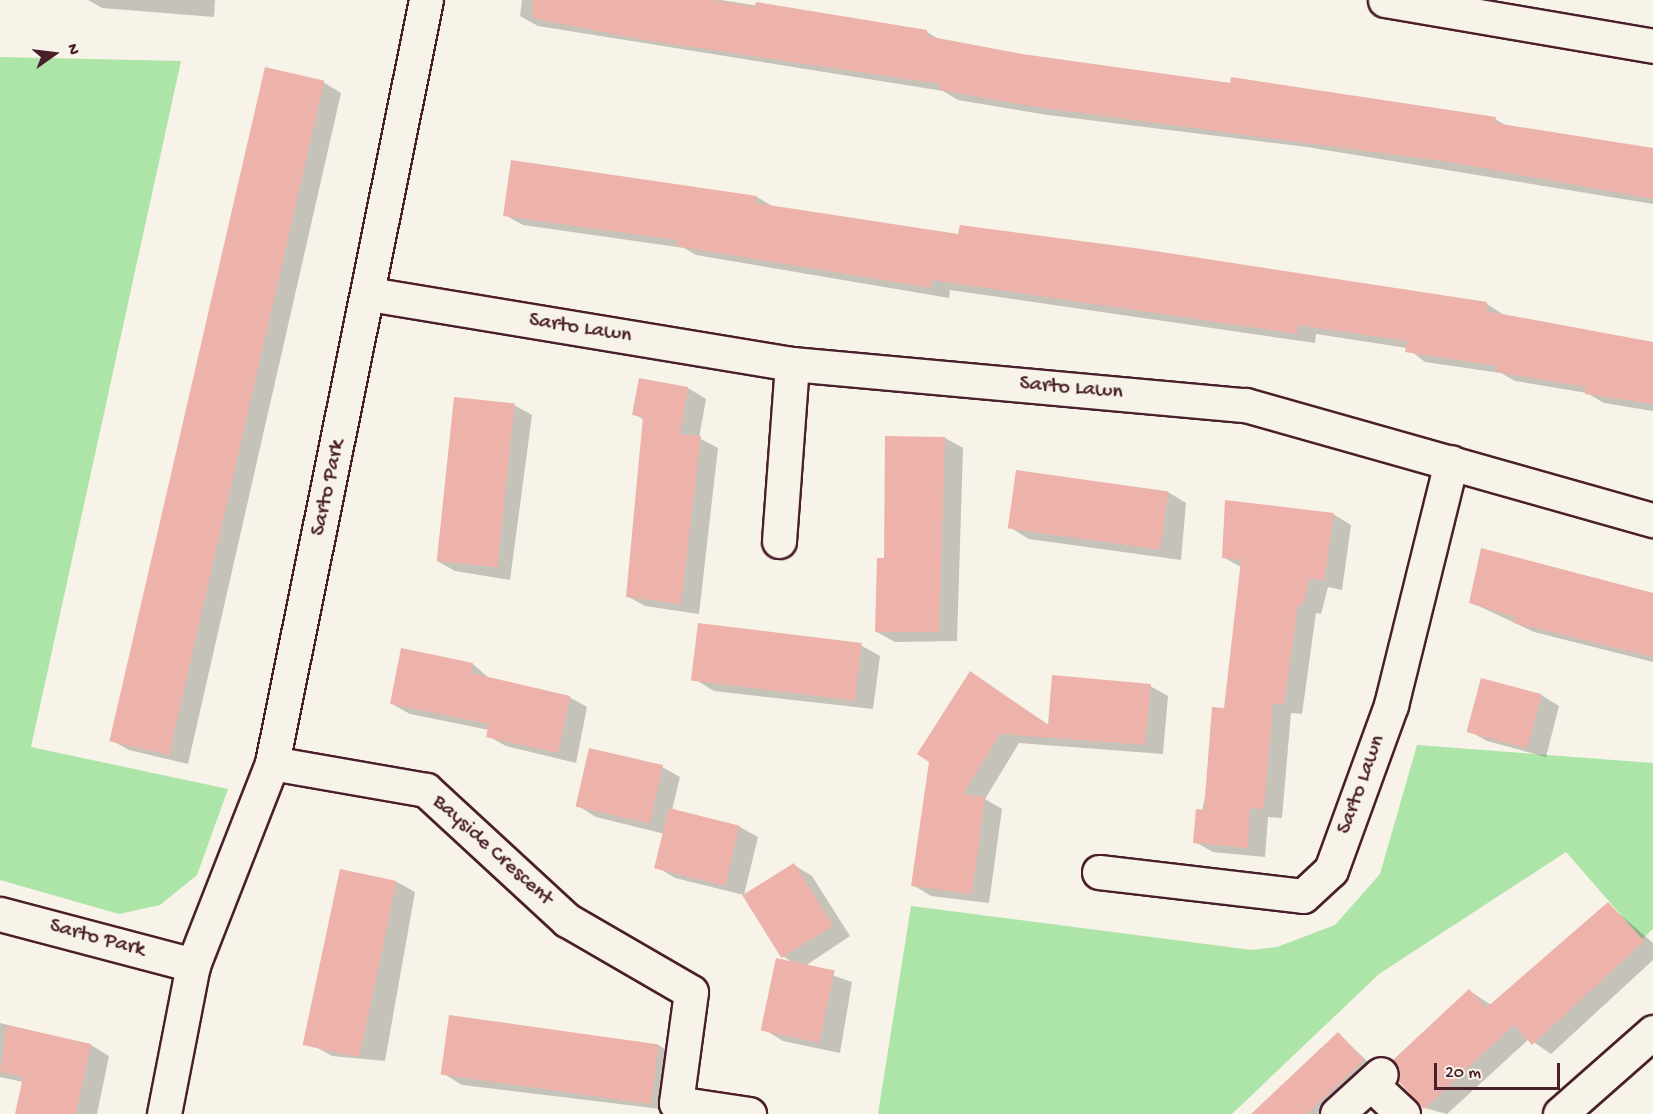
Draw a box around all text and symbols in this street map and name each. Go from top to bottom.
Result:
north arrow [24,24,84,84]
text: N [61,42,82,57]
street label: Sarto Lawn [527,308,633,350]
street label: Sarto Lawn [1018,371,1124,407]
street label: Sarto Park [306,437,352,539]
street label: Sarto Lawn [1332,732,1392,838]
street label: Bayside Crescent [426,790,558,912]
street label: Sarto Park [46,914,148,964]
scale bar [1437,1051,1563,1089]
text: 20 m [1445,1063,1481,1084]

